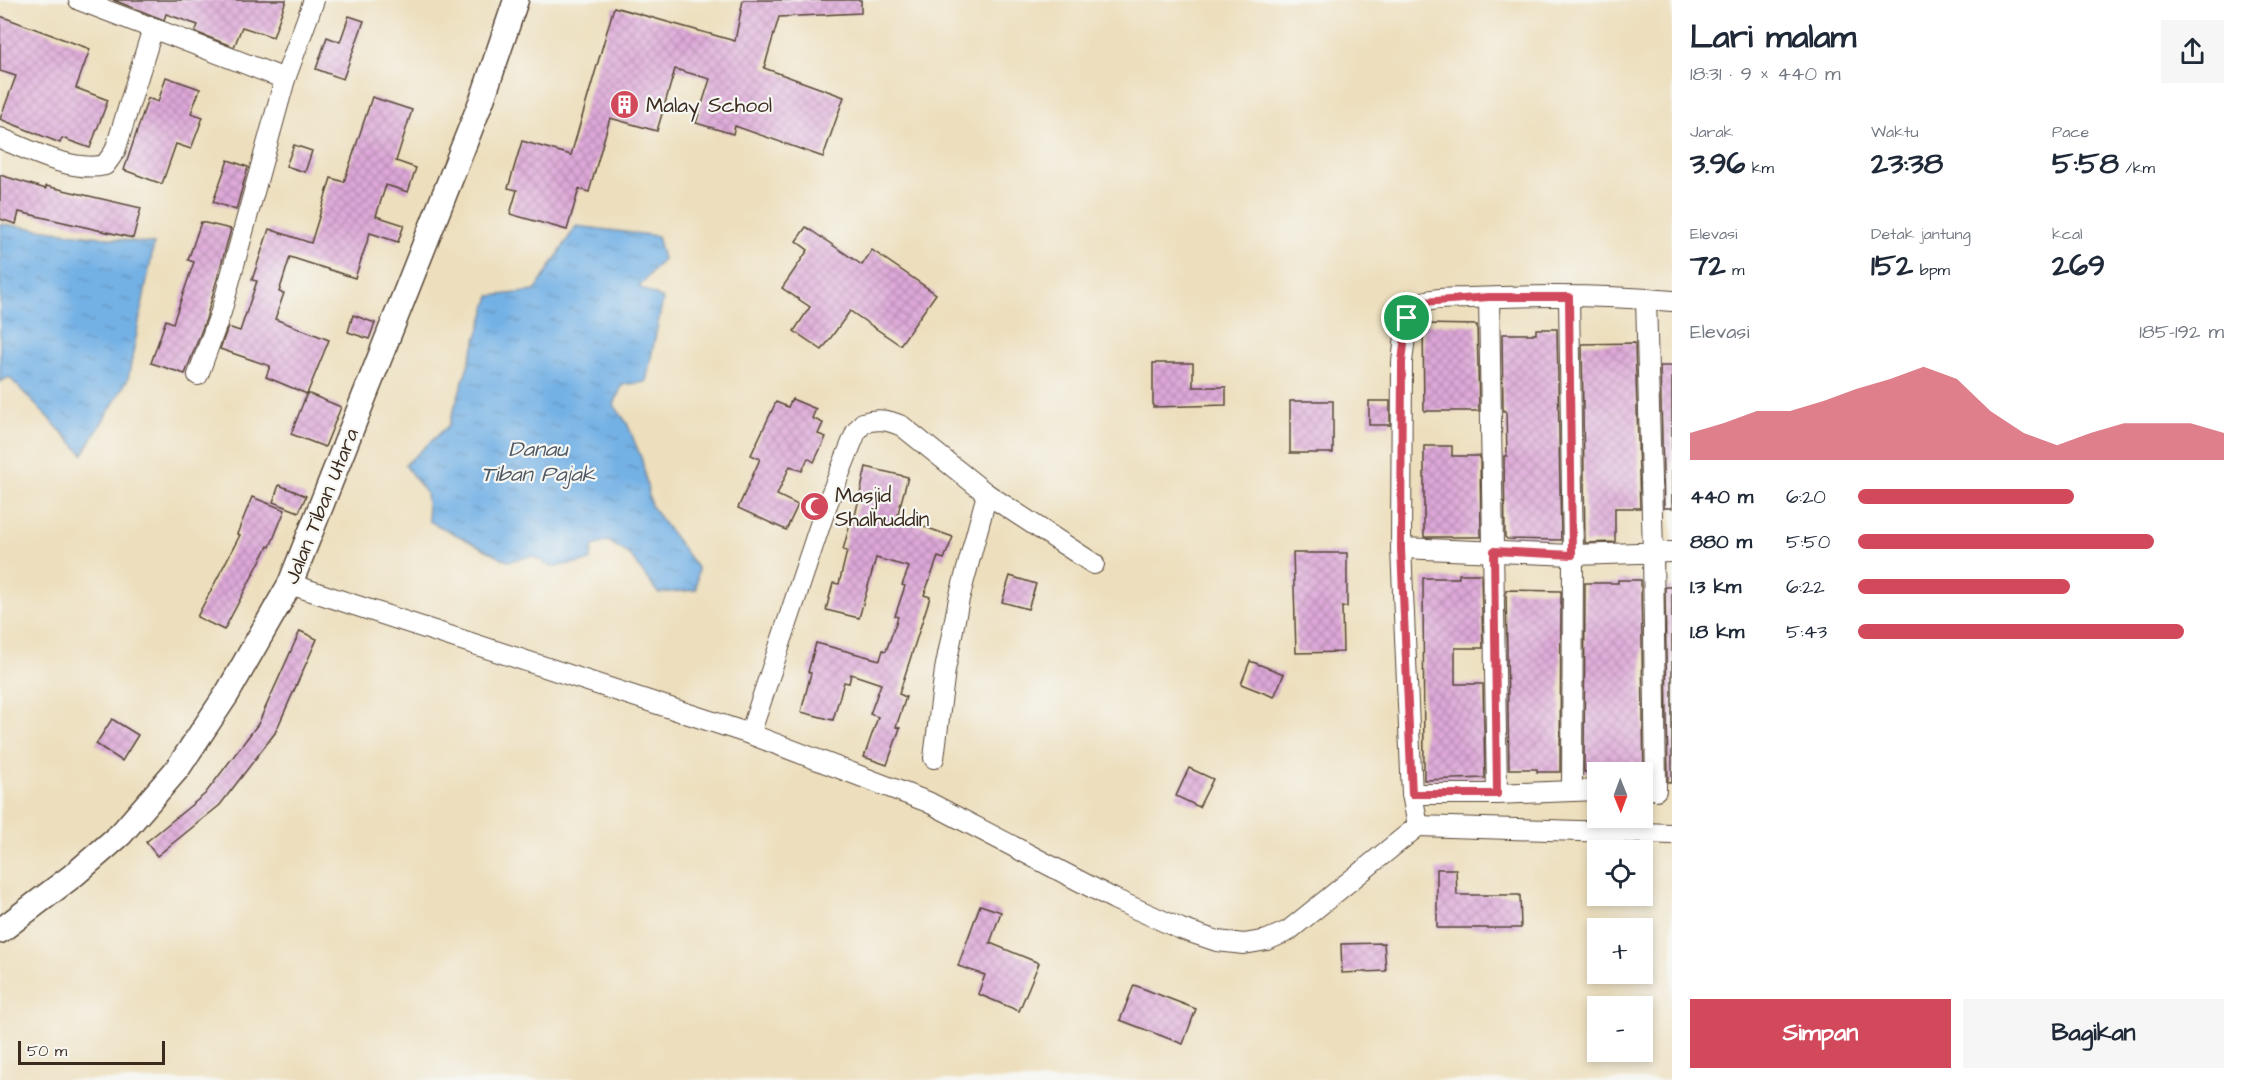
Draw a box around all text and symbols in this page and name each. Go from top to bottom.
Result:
text: Lari malam [1690,14,1856,60]
button: share [2161,20,2224,83]
text: 18:31 · 9 × 440 m [1690,60,1841,88]
building icon: Malay School [609,89,641,121]
place label: Malay School [646,91,772,122]
text: Jarak [1690,121,1733,143]
text: Waktu [1871,121,1919,143]
text: Pace [2052,121,2089,143]
text: 3.96 [1690,143,1745,185]
text: 23:38 [1871,143,1943,185]
text: 5:58 [2052,143,2119,185]
text: km [1745,157,1774,179]
text: /km [2119,157,2155,179]
text: Elevasi [1690,223,1738,245]
text: Detak jantung [1871,223,1971,245]
text: kcal [2052,223,2083,245]
text: 72 [1690,245,1726,287]
text: 152 [1871,245,1913,287]
text: 269 [2052,245,2105,287]
text: m [1726,259,1744,281]
text: bpm [1913,259,1950,281]
pin [1381,292,1432,343]
icon: arrive [1390,301,1423,334]
text: Elevasi [1690,318,1749,346]
text: 185–192 m [2139,318,2224,346]
street label: Jalan Tiban Utara [277,424,366,588]
water label: Danau Tiban Pajak [481,434,596,490]
place label: Masjid Shalhuddin [835,481,929,534]
text: 440 m [1690,483,1753,511]
text: 6:20 [1786,483,1826,511]
mosque icon: Masjid Shalhuddin [798,491,830,523]
text: 880 m [1690,528,1752,556]
text: 5:50 [1786,528,1830,556]
text: 1.3 km [1690,573,1741,601]
text: 6:22 [1786,573,1825,601]
text: 1.8 km [1690,618,1744,646]
text: 5:43 [1786,618,1827,646]
north arrow [1587,762,1653,828]
map controls [1587,762,1653,1062]
button: locate [1587,840,1653,906]
button: + [1587,918,1653,984]
button: − [1587,996,1653,1062]
button: Simpan [1690,999,1951,1068]
button: Bagikan [1963,999,2224,1068]
scale bar [18,1038,165,1066]
text: 50 m [27,1040,67,1062]

